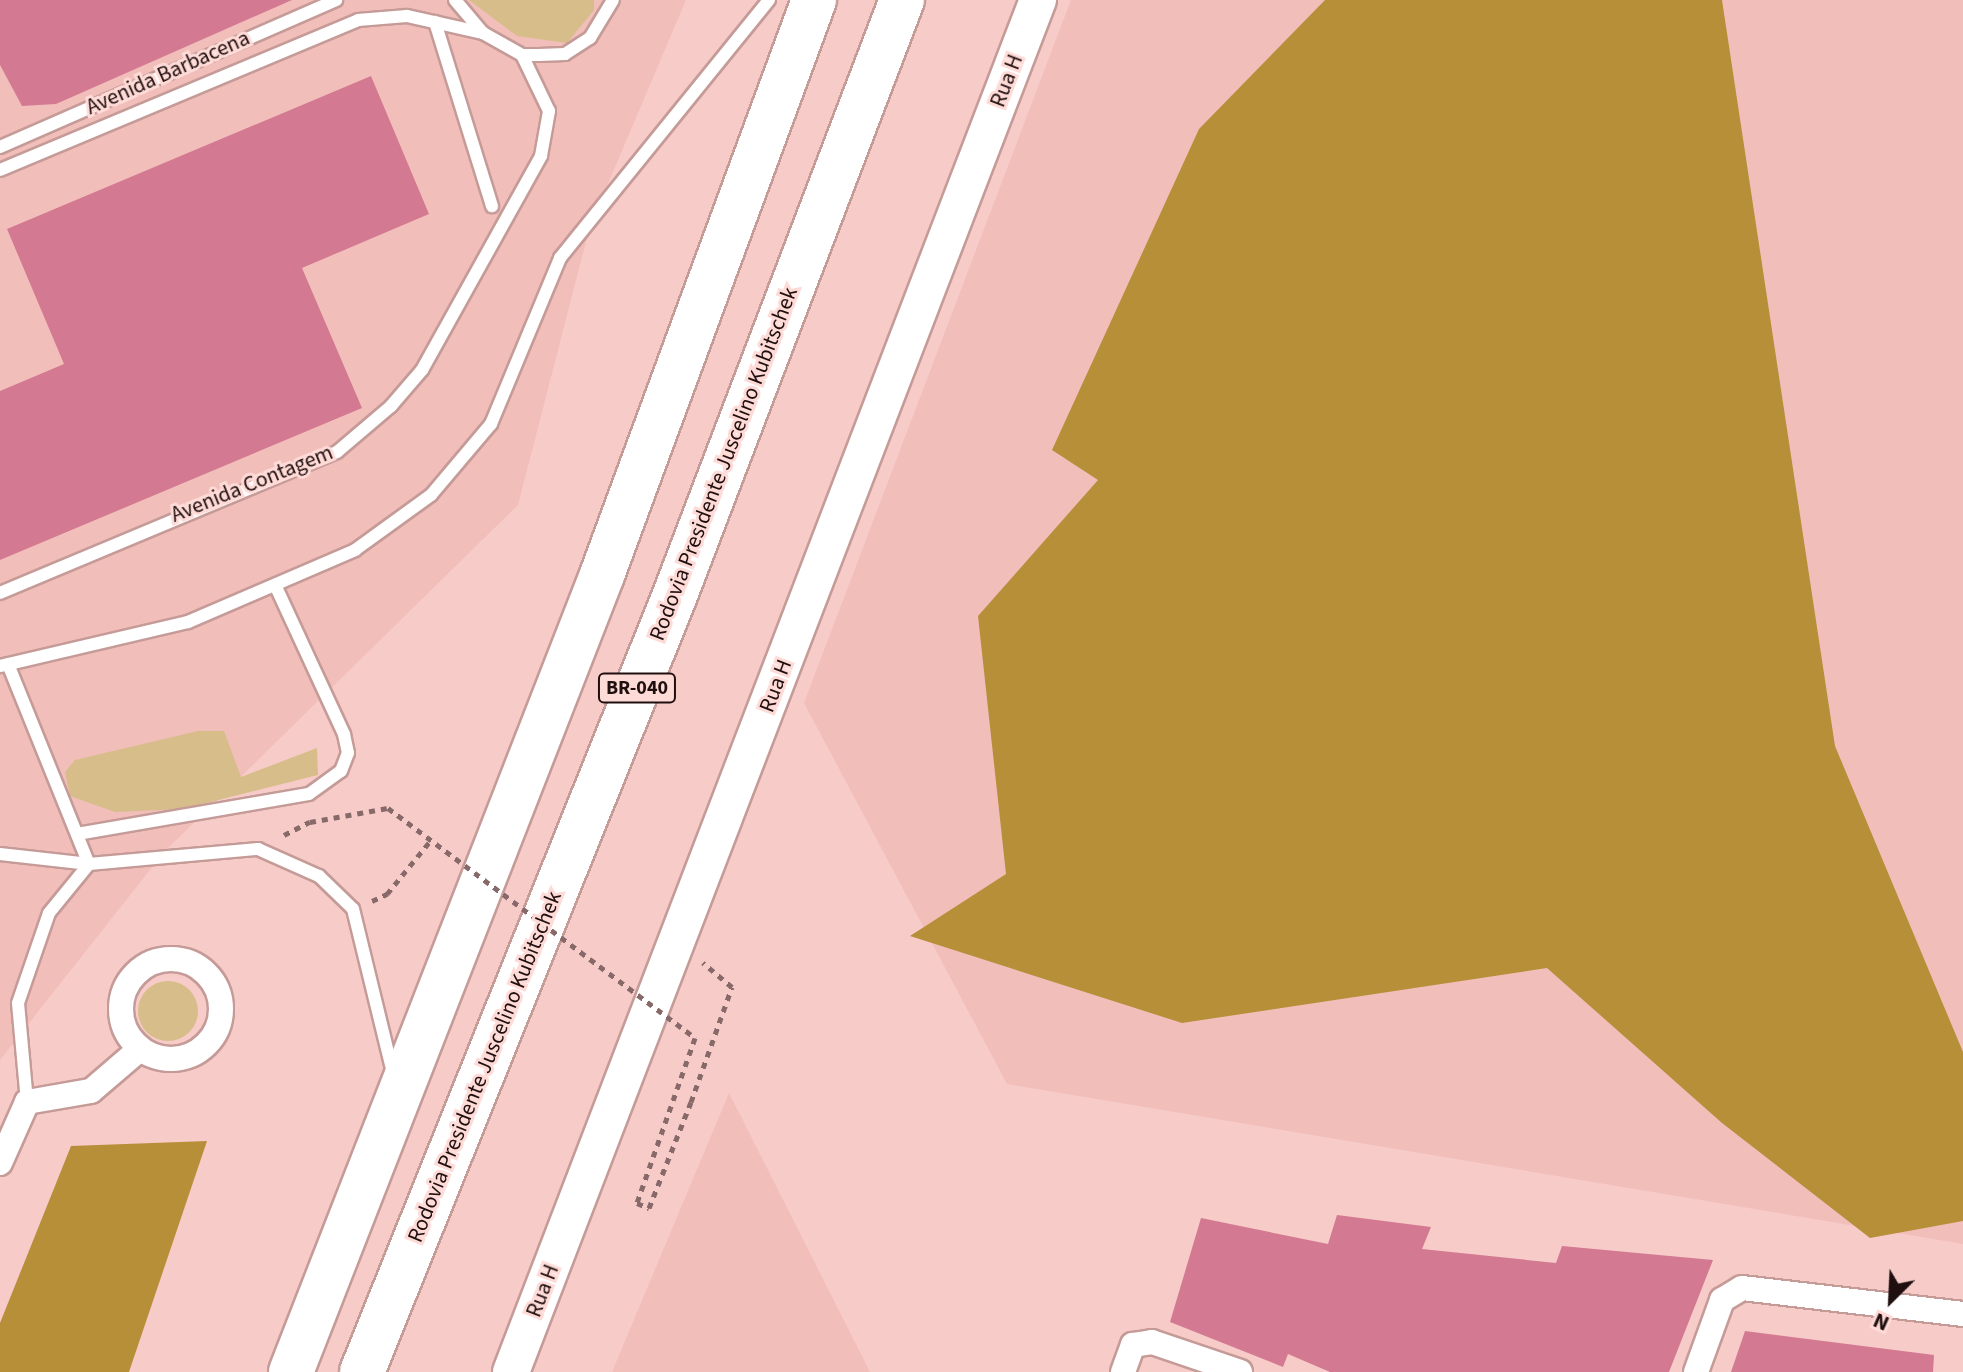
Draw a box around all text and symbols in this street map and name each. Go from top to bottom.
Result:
street label: Avenida Barbacena [82,25,254,121]
street label: Rua H [985,51,1029,111]
street label: Rodovia Presidente Juscelino Kubitschek [644,284,804,644]
street label: Avenida Contagem [167,439,337,529]
street label: Rua H [754,656,798,716]
road number: BR-040 [597,672,677,704]
street label: Rodovia Presidente Juscelino Kubitschek [402,888,568,1246]
north arrow [1851,1260,1931,1340]
street label: Rua H [521,1261,565,1321]
text: N [1868,1304,1894,1340]

